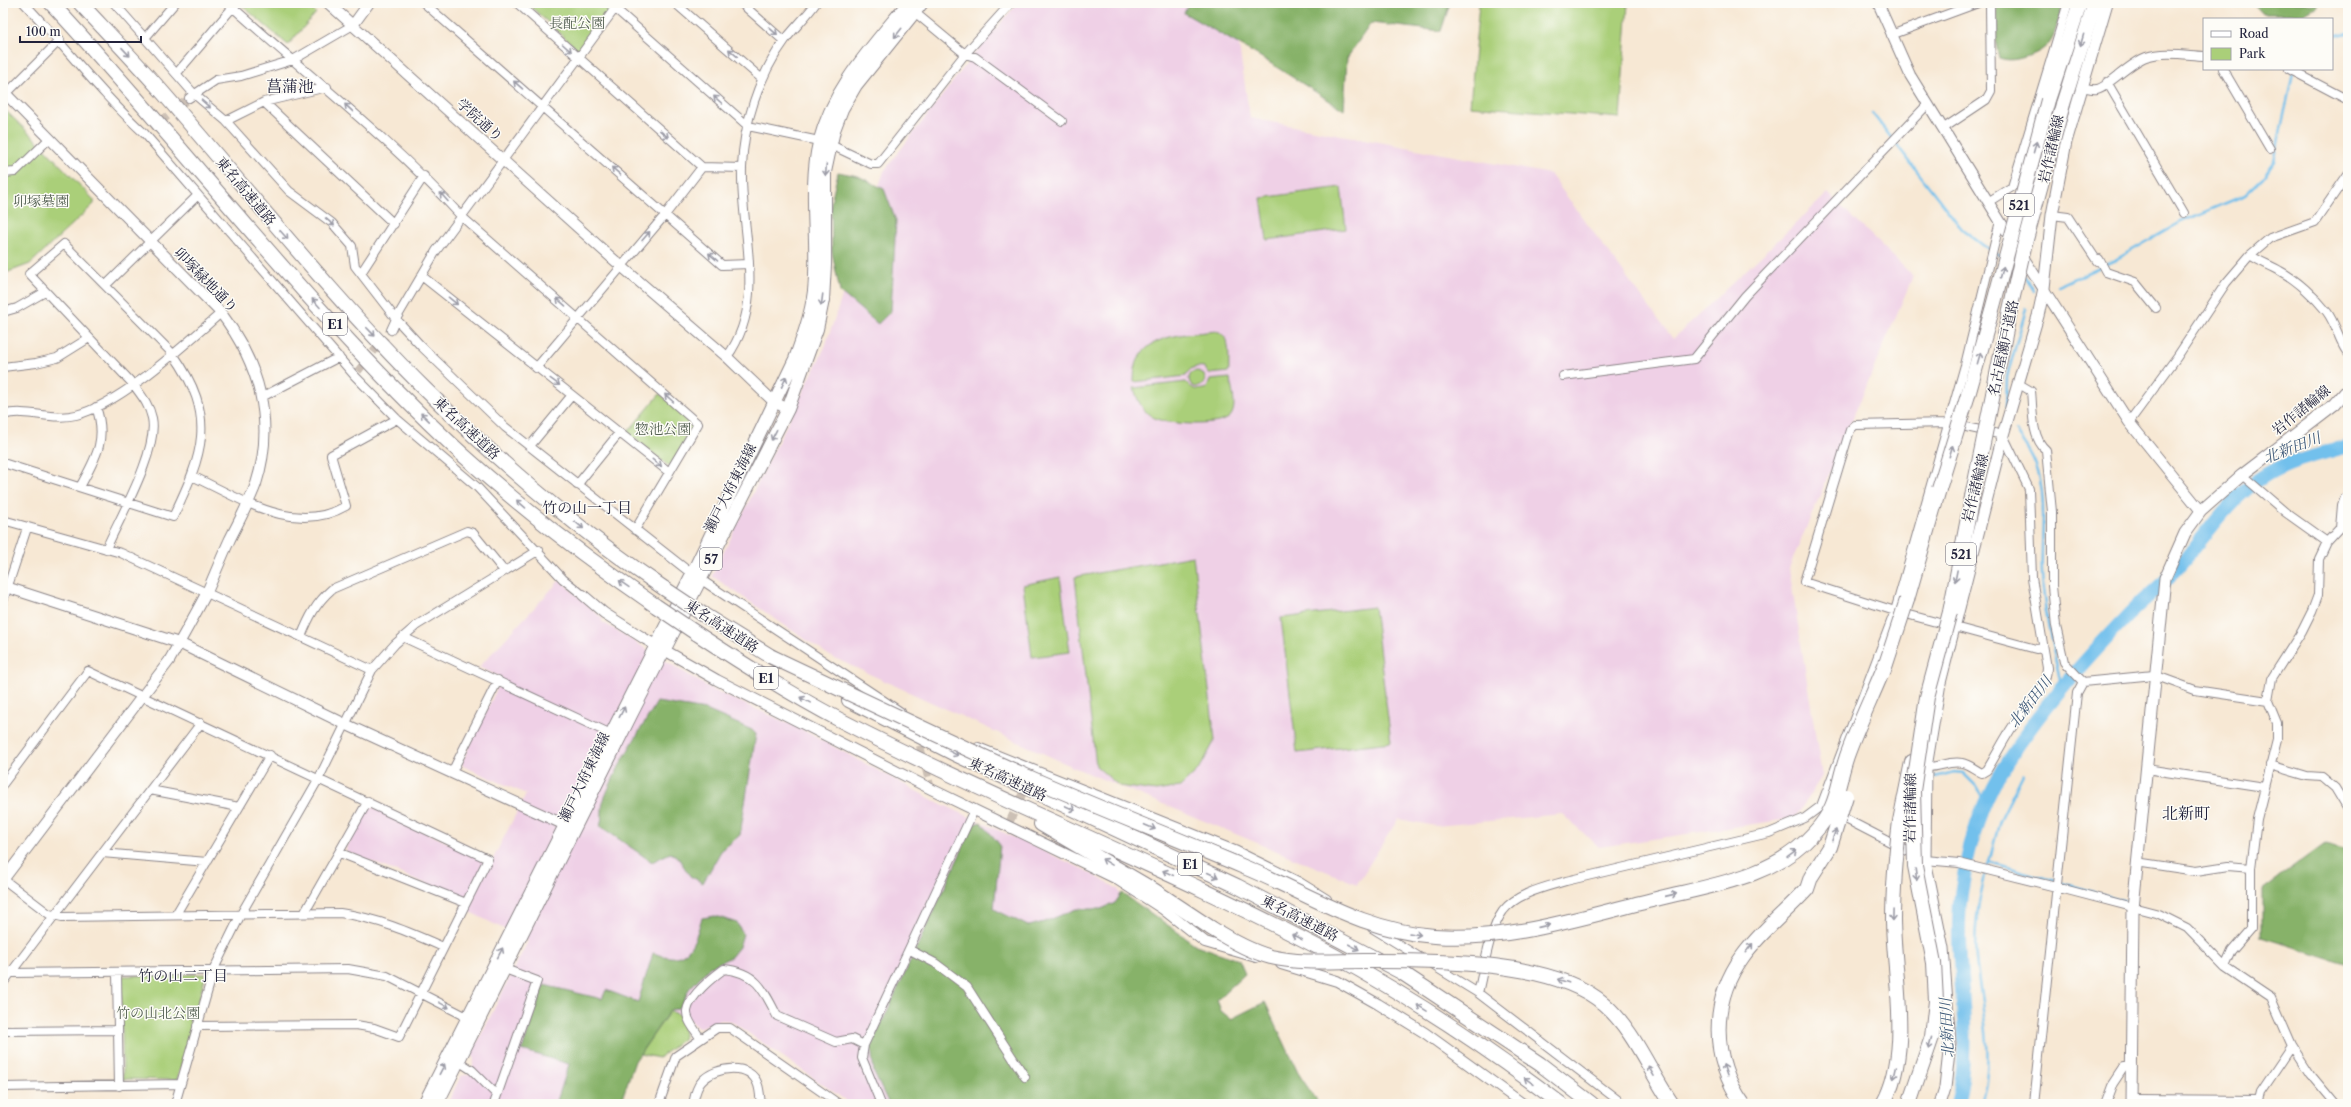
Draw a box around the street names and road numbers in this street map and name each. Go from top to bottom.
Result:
street label: 学院通り [453,95,507,145]
street label: 岩作諸輪線 [2034,113,2068,185]
street label: 東名高速道路 [212,153,280,229]
road number: 521 [2004,194,2034,216]
street label: 卯塚緑地通り [170,244,242,316]
street label: 名古屋瀬戸道路 [1984,298,2022,398]
road number: E1 [323,313,347,335]
street label: 岩作諸輪線 [2268,381,2334,439]
street label: 東名高速道路 [430,393,504,463]
street label: 瀬戸大府東海線 [700,440,760,536]
street label: 岩作諸輪線 [1958,452,1992,524]
road number: 521 [1946,543,1976,565]
road number: 57 [700,548,722,570]
street label: 東名高速道路 [682,596,762,656]
road number: E1 [754,667,778,689]
street label: 瀬戸大府東海線 [554,729,614,825]
street label: 東名高速道路 [966,753,1050,805]
street label: 岩作諸輪線 [1900,773,1920,843]
road number: E1 [1178,853,1202,875]
street label: 東名高速道路 [1258,891,1342,945]

